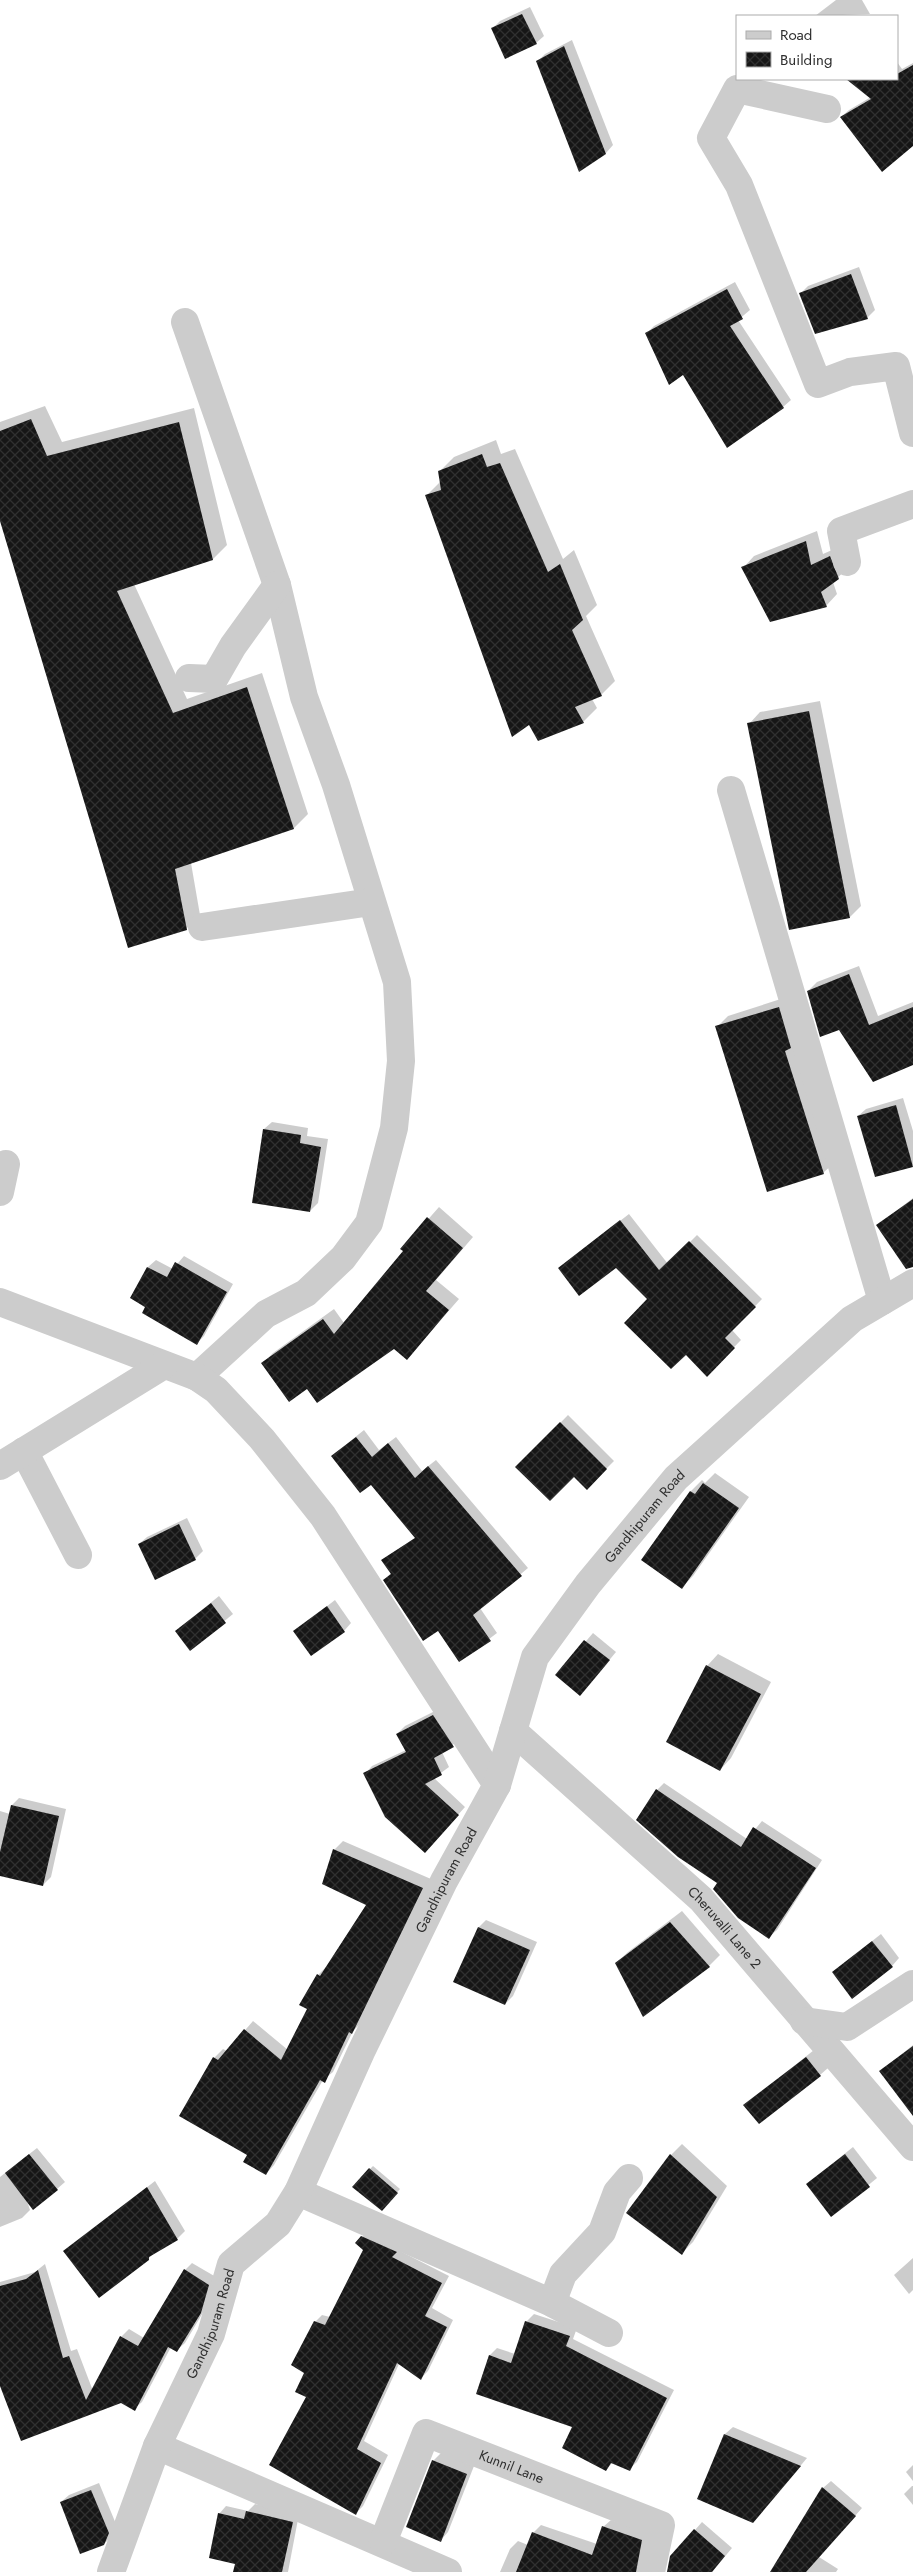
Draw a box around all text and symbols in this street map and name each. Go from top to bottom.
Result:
legend [736,15,898,80]
text: Road [780,24,812,46]
text: Building [780,49,832,71]
street label: Gandhipuram Road [600,1465,689,1567]
street label: Gandhipuram Road [410,1824,482,1936]
street label: Cheruvalli Lane 2 [683,1882,766,1973]
street label: Gandhipuram Road [181,2266,239,2382]
street label: Kunnil Lane [476,2445,547,2488]

